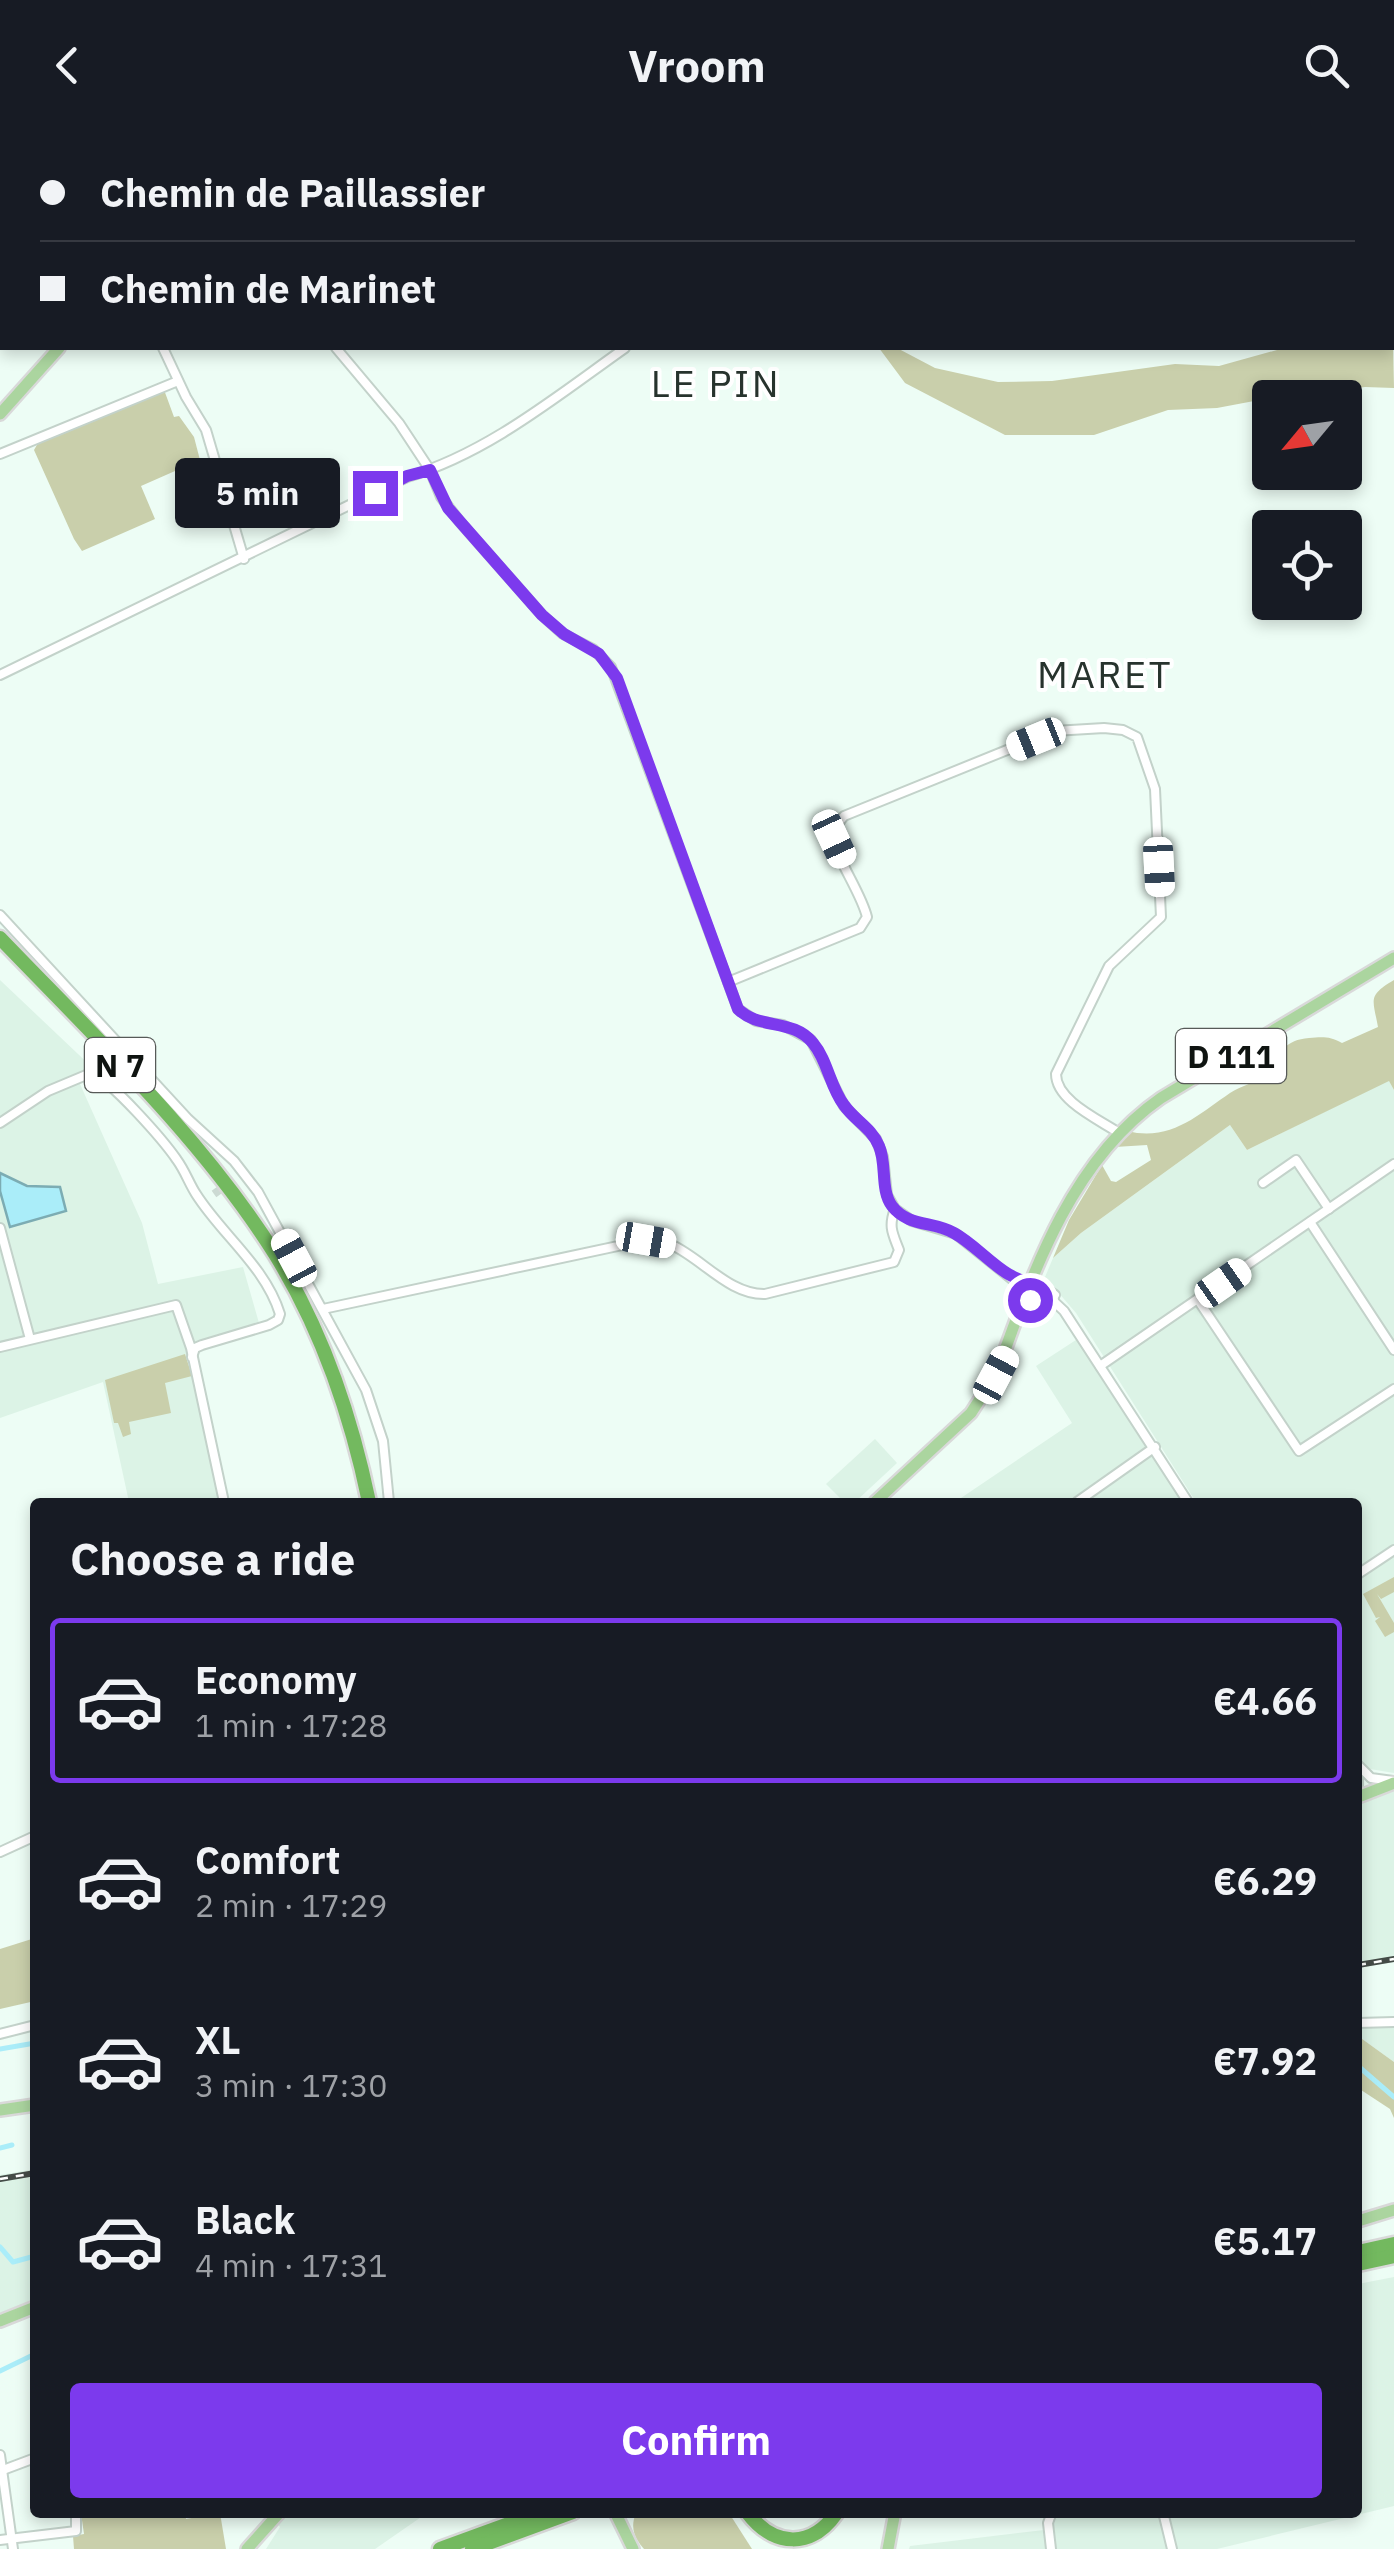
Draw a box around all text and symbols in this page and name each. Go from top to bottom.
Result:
text: Vroom [628,36,766,94]
icon: back [40,38,95,93]
icon: search [1299,38,1354,93]
text: Chemin de Paillassier [100,168,485,217]
text: Chemin de Marinet [100,264,436,313]
district label: LE PIN [651,358,781,407]
north arrow [1252,380,1362,490]
map controls [1252,380,1362,620]
callout: 5 min [175,458,340,528]
route end [353,471,398,516]
text: 5 min [216,472,299,514]
button: locate [1252,510,1362,620]
district label: MARET [1037,649,1173,698]
car [1003,714,1069,764]
car [808,805,860,873]
car [1142,836,1176,898]
road number: D 111 [1176,1029,1286,1083]
road number: N 7 [85,1038,155,1092]
car [614,1220,678,1260]
car [267,1224,321,1292]
car [1190,1254,1256,1312]
route start [1008,1278,1053,1323]
car [969,1341,1023,1409]
text: Choose a ride [70,1529,355,1587]
text: Economy [195,1655,357,1704]
icon: car [75,1656,165,1746]
text: €4.66 [1213,1676,1317,1725]
text: 1 min · 17:28 [195,1704,388,1746]
text: Comfort [195,1835,340,1884]
icon: car [75,1836,165,1926]
text: €6.29 [1213,1856,1317,1905]
text: 2 min · 17:29 [195,1884,388,1926]
text: XL [195,2015,241,2064]
icon: car [75,2016,165,2106]
text: €7.92 [1213,2036,1317,2085]
text: 3 min · 17:30 [195,2064,388,2106]
text: Black [195,2195,295,2244]
icon: car [75,2196,165,2286]
text: €5.17 [1213,2216,1317,2265]
text: 4 min · 17:31 [195,2244,388,2286]
button: Confirm [70,2383,1322,2498]

